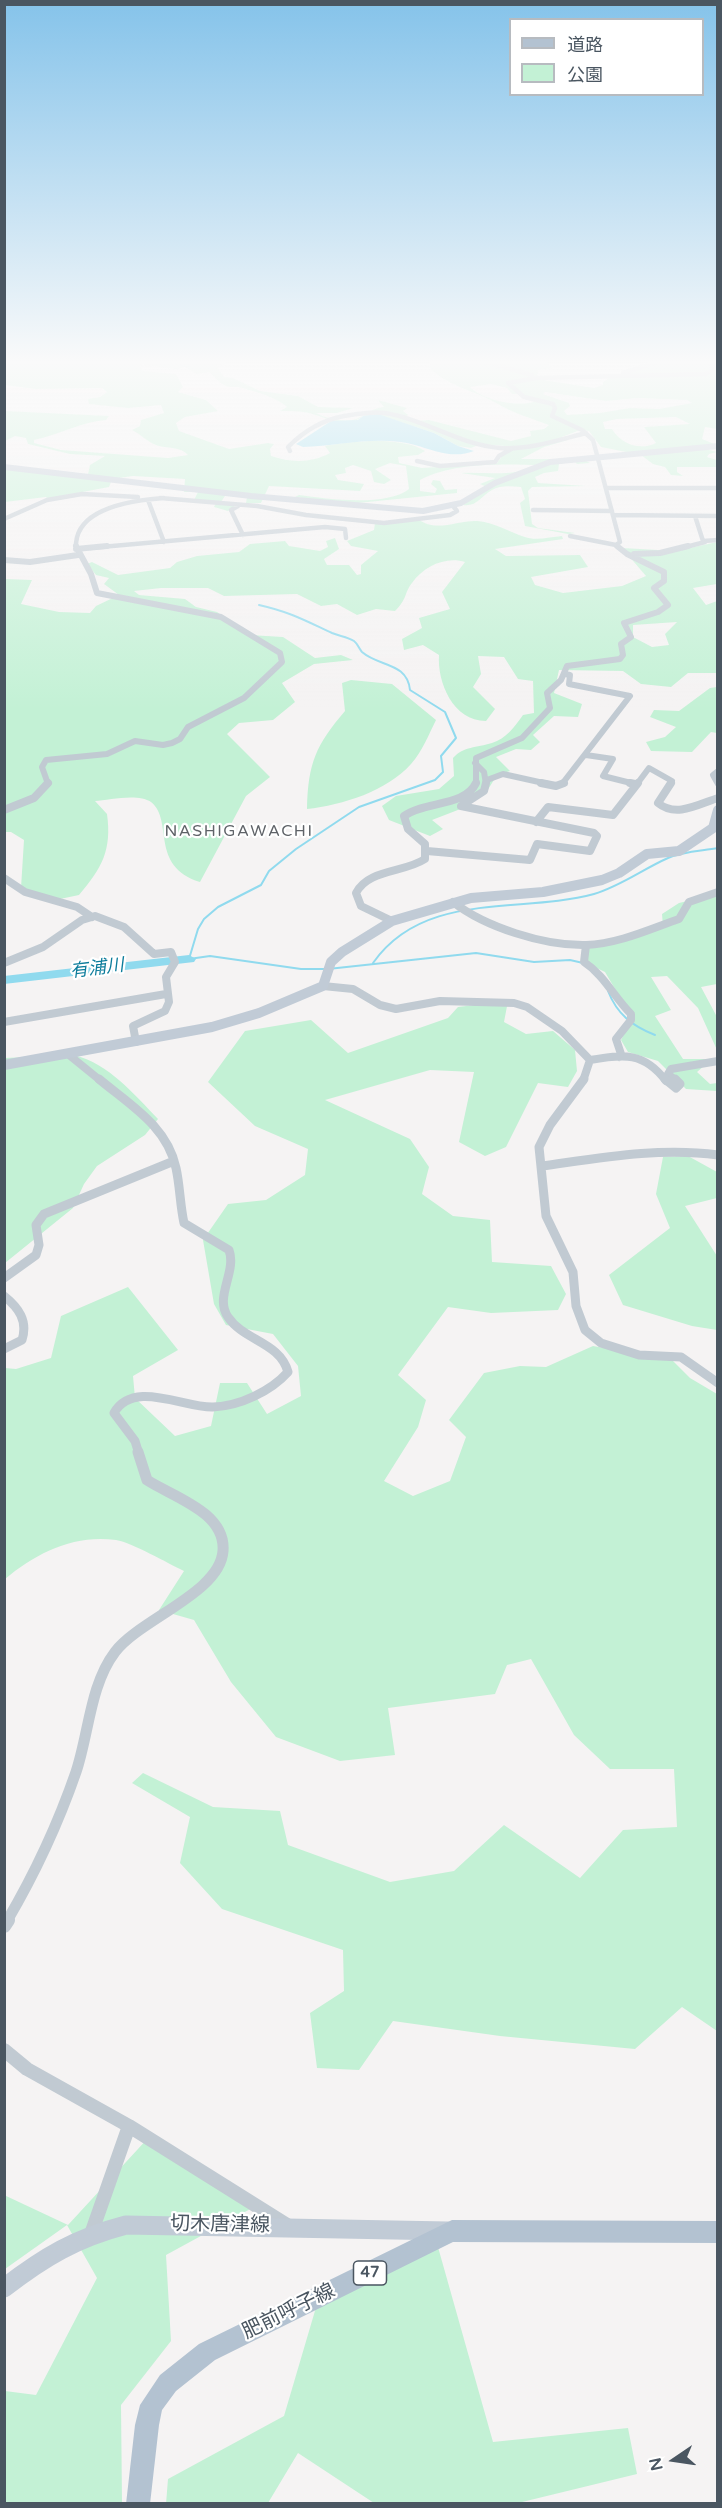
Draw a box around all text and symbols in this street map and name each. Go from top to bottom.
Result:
legend [509,18,704,96]
text: 道路 [567,34,603,56]
text: 公園 [567,64,603,86]
district label: NASHIGAWACHI [165,822,313,842]
water label: 有浦川 [69,955,125,983]
street label: 切木唐津線 [170,2212,270,2238]
road number: 47 [354,2261,386,2285]
street label: 肥前呼子線 [239,2279,339,2345]
north arrow [644,2430,704,2490]
text: N [645,2456,668,2473]

